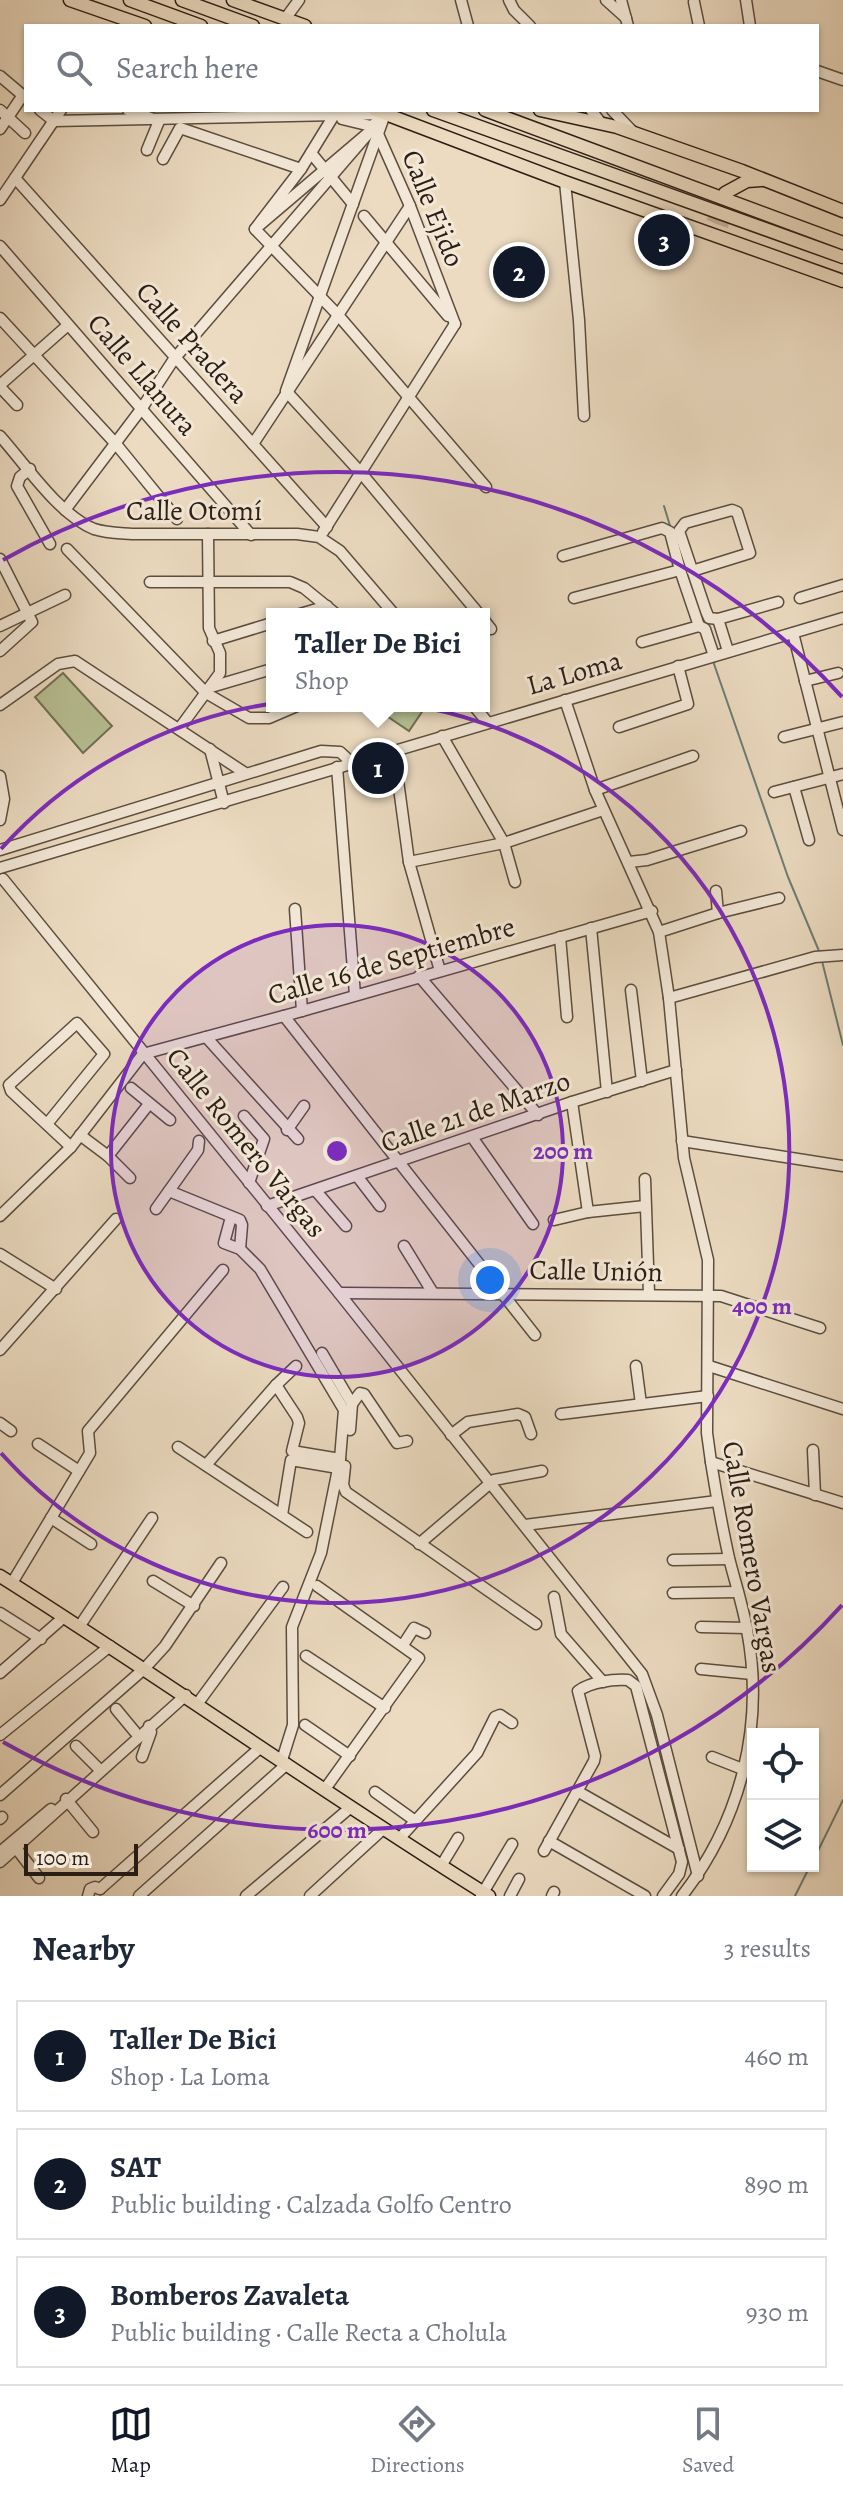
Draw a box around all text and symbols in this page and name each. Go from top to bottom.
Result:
search box [24,24,819,112]
icon: search [52,46,96,90]
text: Search here [116,48,259,88]
street label: Calle Ejido [392,144,474,272]
pin: 3 [638,210,690,270]
pin: 2 [493,242,545,302]
street label: Calle Pradera [127,273,257,412]
street label: Calle Llanura [79,305,206,444]
street label: Calle Otomí [126,492,262,530]
popup [266,608,490,712]
text: Taller De Bici [295,623,461,663]
street label: La Loma [522,641,626,705]
text: Shop [295,663,349,698]
pin: 1 [352,738,404,798]
street label: Calle 16 de Septiembre [263,908,519,1014]
street label: Calle Romero Vargas [158,1039,335,1246]
street label: Calle 21 de Marzo [376,1062,575,1162]
text: 200 m [533,1135,593,1167]
centre of rings [323,1137,351,1165]
street label: Calle Unión [529,1251,663,1291]
your location [470,1260,510,1300]
text: 400 m [732,1290,792,1322]
street label: Calle Romero Vargas [713,1438,791,1676]
map controls [747,1728,819,1872]
button: locate [747,1728,819,1800]
button: layers [747,1800,819,1872]
text: 600 m [307,1814,367,1846]
scale bar [24,1840,138,1876]
text: 100 m [36,1843,90,1873]
text: Nearby [32,1925,135,1972]
text: 3 results [724,1931,811,1966]
text: Taller De Bici [110,2019,276,2059]
text: 1 [55,2039,65,2074]
text: 460 m [745,2039,809,2074]
text: Shop · La Loma [110,2059,270,2094]
text: SAT [110,2147,161,2187]
text: 2 [54,2167,66,2202]
text: 890 m [744,2167,809,2202]
text: Public building · Calzada Golfo Centro [110,2187,512,2222]
text: Bomberos Zavaleta [110,2275,349,2315]
text: 3 [54,2295,66,2330]
text: 930 m [746,2295,809,2330]
text: Public building · Calle Recta a Cholula [110,2315,507,2350]
tab: Map [109,2402,153,2480]
tab: Directions [370,2402,465,2480]
tab: Saved [682,2402,734,2480]

